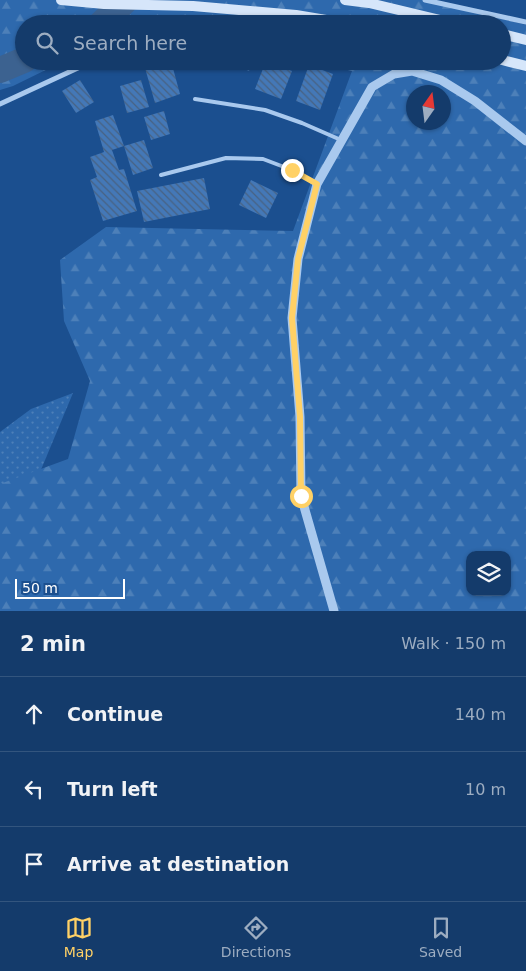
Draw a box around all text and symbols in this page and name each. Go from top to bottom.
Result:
search box [15,15,511,70]
icon: search [33,29,61,57]
text: Search here [73,32,187,54]
north arrow [406,85,451,130]
route end [281,159,304,182]
route start [290,485,313,508]
map controls [466,551,511,596]
button: layers [466,551,511,596]
scale bar [15,576,125,599]
text: 50 m [22,580,58,596]
text: 2 min [20,632,86,656]
text: Walk · 150 m [401,634,506,653]
icon: ahead [20,700,48,728]
text: Continue [67,703,163,725]
text: 140 m [455,705,506,724]
icon: left [20,775,48,803]
text: Turn left [67,778,158,800]
text: 10 m [465,780,506,799]
icon: arrive [20,850,48,878]
text: Arrive at destination [67,853,289,875]
tab: Map [64,914,93,960]
tab: Directions [221,914,291,960]
tab: Saved [419,914,462,960]

